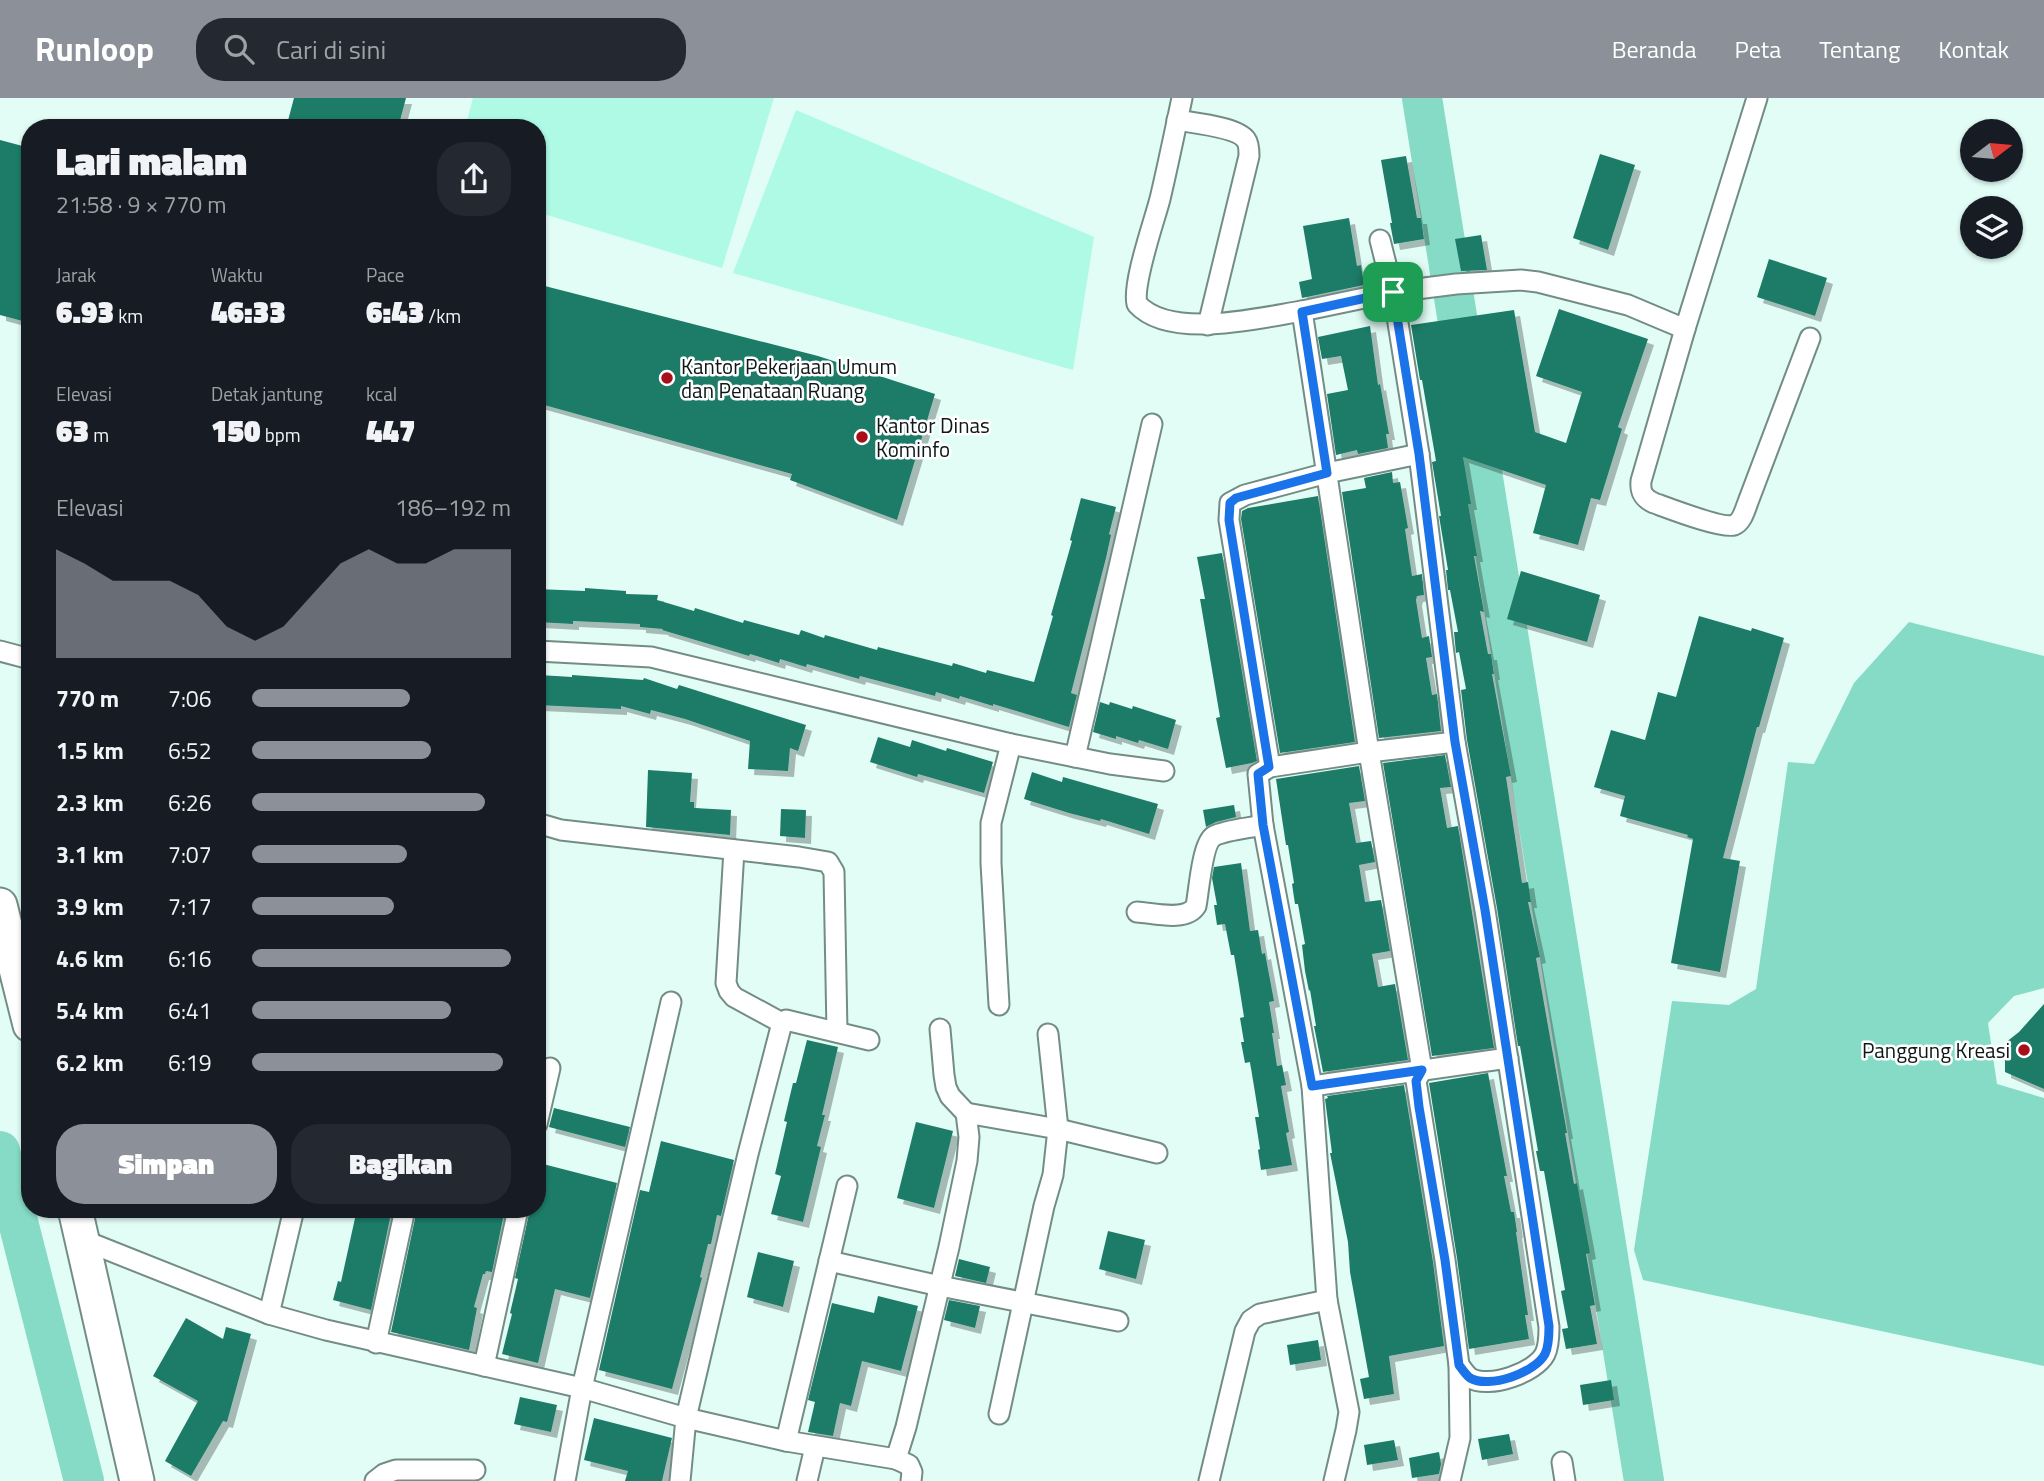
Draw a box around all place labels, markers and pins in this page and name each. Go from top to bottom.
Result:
pin [1363,262,1423,322]
place label: Kantor Pekerjaan Umum dan Penataan Ruang [681,350,897,406]
marker: Kantor Pekerjaan Umum dan Penataan Ruang [659,370,675,386]
place label: Kantor Dinas Kominfo [876,409,990,465]
marker: Kantor Dinas Kominfo [854,429,870,445]
place label: Panggung Kreasi [1862,1034,2010,1066]
marker: Panggung Kreasi [2016,1042,2032,1058]

